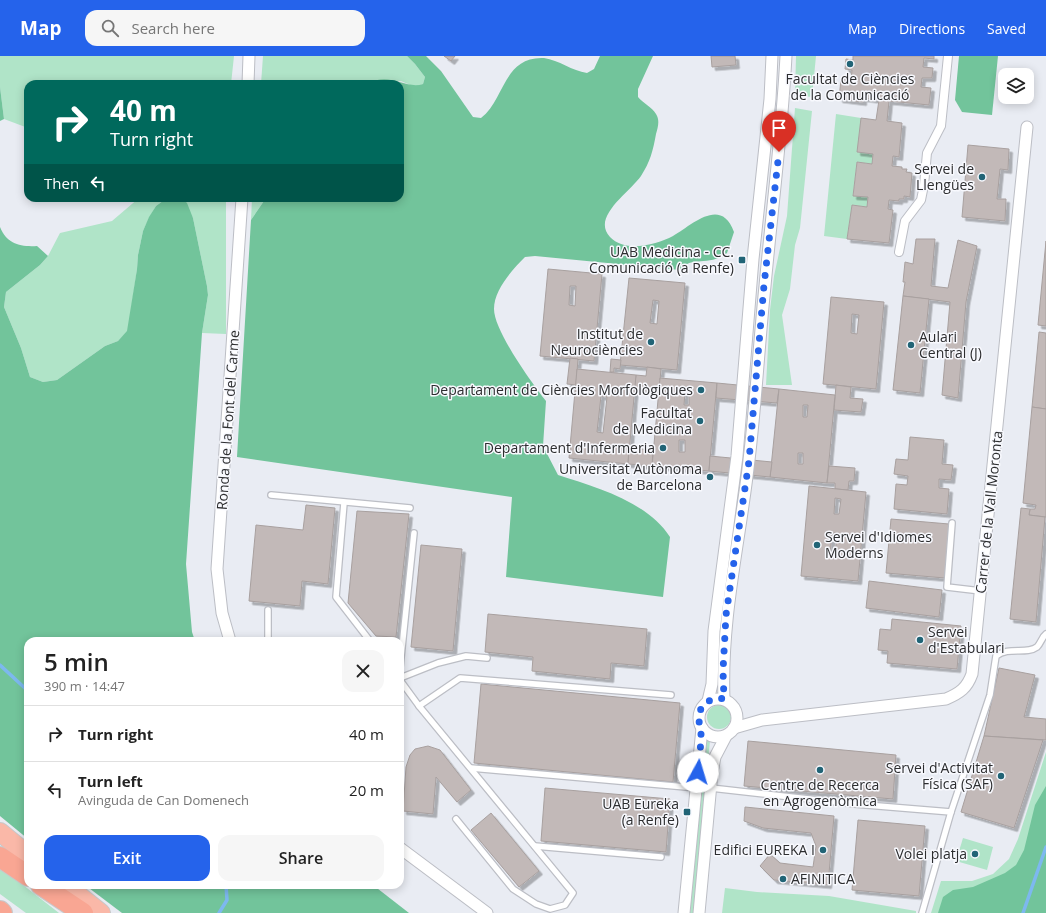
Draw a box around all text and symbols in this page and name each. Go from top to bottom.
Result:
search box [85,10,365,46]
text: Map [20,15,61,41]
icon: search [99,17,121,39]
text: Search here [131,18,215,38]
text: Map [848,19,877,38]
text: Directions [899,19,965,38]
text: Saved [987,19,1026,38]
marker: Facultat de Ciències de la Comunicació [845,59,855,69]
map controls [998,68,1034,104]
button: layers [998,68,1034,104]
place label: Facultat de Ciències de la Comunicació [786,69,915,104]
text: 40 m [110,91,177,129]
icon: right [44,96,96,148]
pin [762,111,796,152]
icon: arrive [768,117,790,139]
text: Turn right [110,127,193,151]
place label: Servei de Llengües [914,159,974,194]
icon: left [87,172,109,194]
marker: Servei de Llengües [977,172,987,182]
text: Then [44,173,79,193]
place label: UAB Medicina - CC. Comunicació (a Renfe) [589,242,734,277]
marker: UAB Medicina - CC. Comunicació (a Renfe) [737,255,747,265]
place label: Institut de Neurociències [550,324,643,359]
place label: Aulari Central (J) [919,327,982,362]
street label: Ronda de la Font del Carme [212,329,243,511]
marker: Institut de Neurociències [646,337,656,347]
marker: Aulari Central (J) [906,340,916,350]
place label: Departament de Ciències Morfològiques [430,380,693,399]
marker: Departament de Ciències Morfològiques [696,385,706,395]
place label: Facultat de Medicina [613,403,692,438]
marker: Facultat de Medicina [695,416,705,426]
street label: Carrer de la Vall Moronta [971,430,1007,594]
place label: Departament d'Infermeria [484,438,655,457]
marker: Departament d'Infermeria [658,443,668,453]
place label: Universitat Autònoma de Barcelona [559,459,702,494]
marker: Universitat Autònoma de Barcelona [705,472,715,482]
place label: Servei d'Idiomes Moderns [825,527,932,562]
marker: Servei d'Idiomes Moderns [812,540,822,550]
place label: Servei d'Estabulari [928,622,1005,657]
marker: Servei d'Estabulari [915,635,925,645]
text: 5 min [44,645,109,678]
button: close [342,650,384,692]
text: 390 m · 14:47 [44,677,125,695]
icon: right [44,723,66,745]
text: Turn right [78,724,153,744]
text: 40 m [349,724,384,744]
position arrow [677,751,719,793]
place label: Servei d'Activitat Física (SAF) [886,758,993,793]
marker: Centre de Recerca en Agrogenòmica [815,765,825,775]
text: Turn left [78,771,143,791]
marker: Servei d'Activitat Física (SAF) [996,771,1006,781]
place label: Centre de Recerca en Agrogenòmica [761,775,879,810]
icon: left [44,779,66,801]
text: 20 m [349,780,384,800]
text: Avinguda de Can Domenech [78,791,249,809]
place label: UAB Eureka (a Renfe) [602,794,679,829]
marker: UAB Eureka (a Renfe) [682,807,692,817]
button: Exit [44,835,210,881]
button: Share [218,835,384,881]
place label: Edifici EUREKA I [714,840,815,859]
place label: Volei platja [895,844,967,863]
marker: Edifici EUREKA I [818,845,828,855]
marker: Volei platja [970,849,980,859]
place label: AFINITICA [791,869,855,888]
marker: AFINITICA [778,874,788,884]

